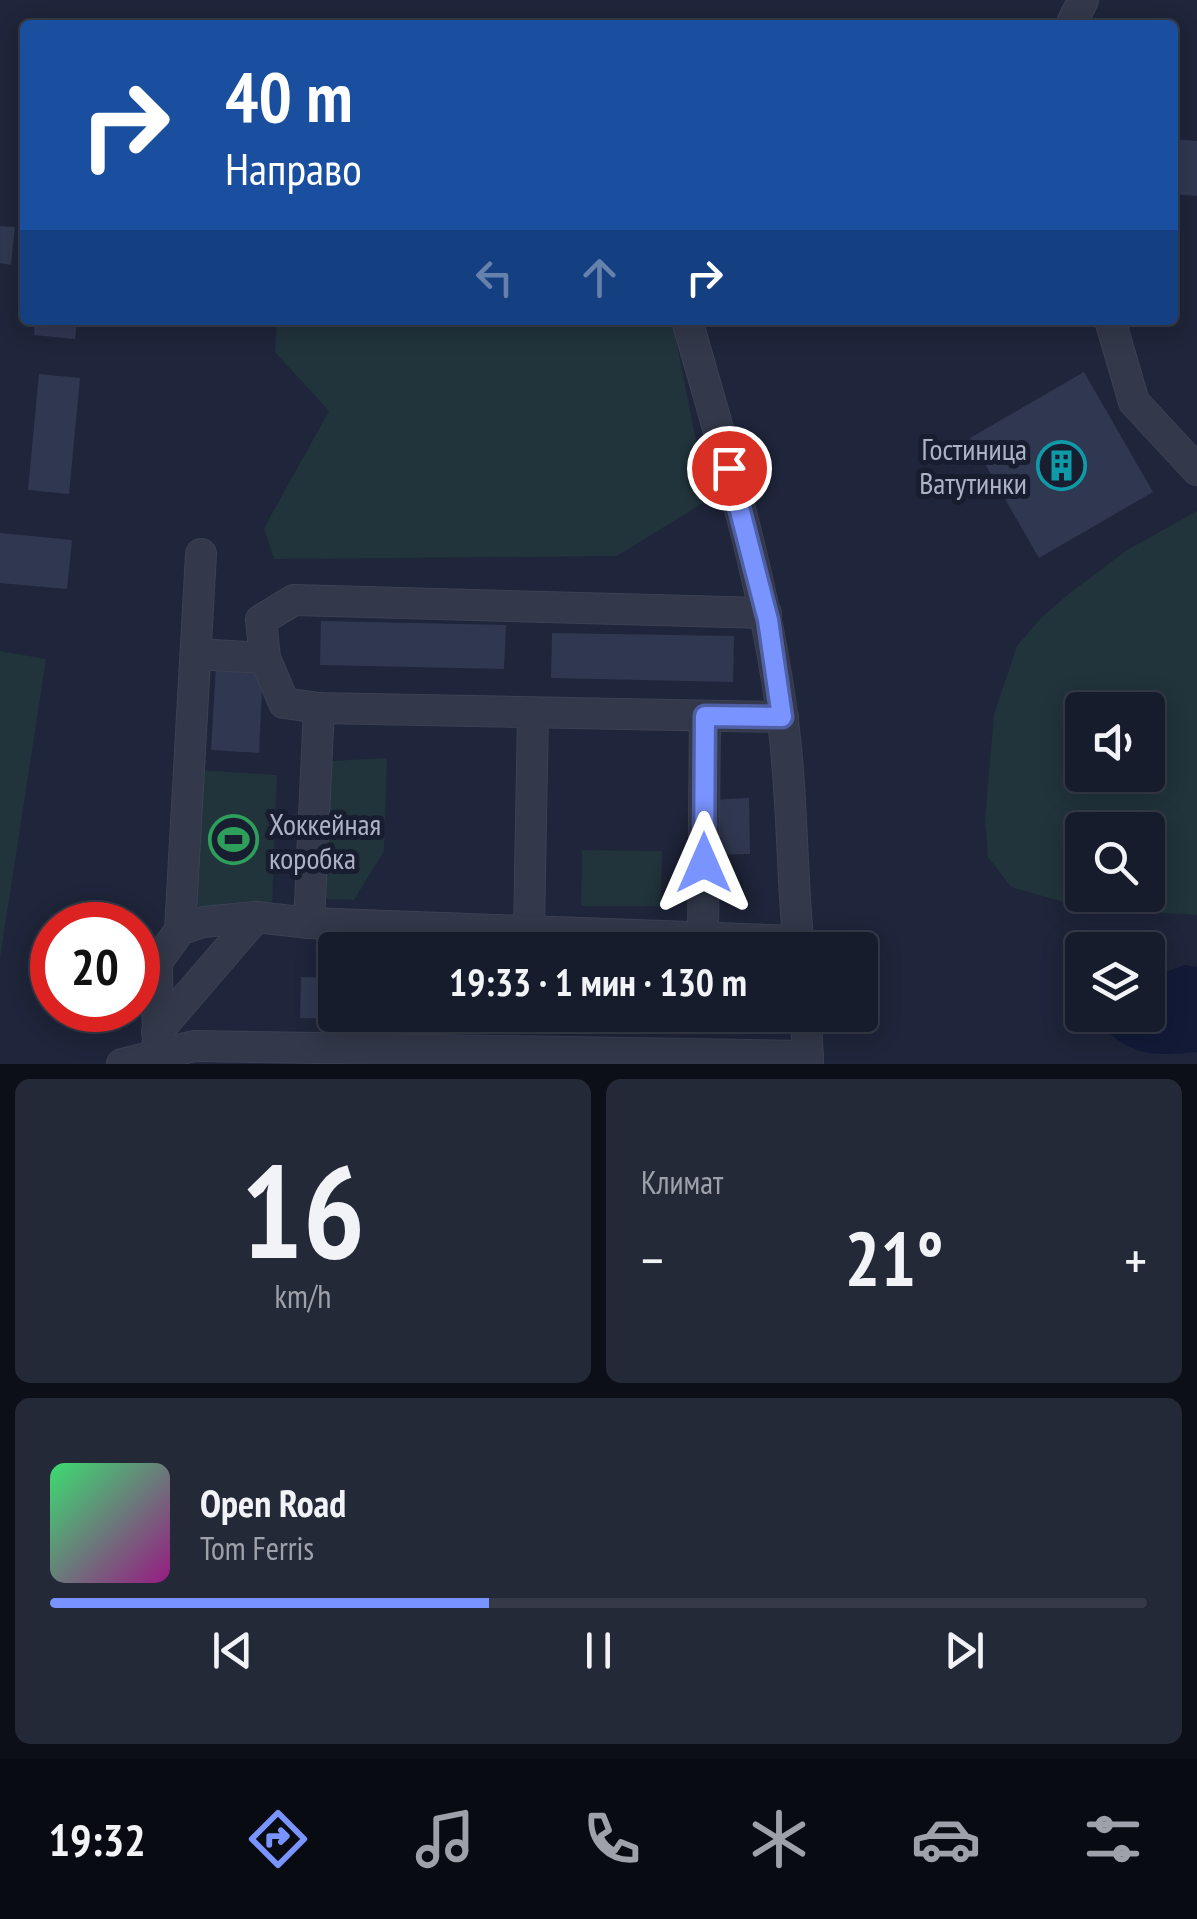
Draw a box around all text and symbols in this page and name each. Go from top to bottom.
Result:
text: 40 m [225,51,353,141]
icon: right [60,60,190,190]
text: Направо [225,139,362,197]
icon: left [467,250,522,305]
icon: ahead [572,250,627,305]
icon: right [677,250,732,305]
pin [687,426,772,511]
place label: Гостиница Ватутинки [919,429,1027,502]
building icon: Гостиница Ватутинки [1036,439,1088,491]
icon: arrive [702,441,757,496]
map controls [1065,692,1165,1032]
button: sound [1065,692,1165,792]
place label: Хоккейная коробка [269,804,381,877]
position arrow [652,811,756,915]
button: search [1065,812,1165,912]
sports icon: Хоккейная коробка [208,814,260,866]
speed limit sign: 20 [30,902,160,1032]
button: layers [1065,932,1165,1032]
text: 19:33 · 1 мин · 130 m [449,957,747,1006]
text: 16 [241,1126,365,1294]
text: Климат [641,1161,723,1203]
text: 21° [844,1210,944,1307]
text: − [641,1224,664,1295]
text: + [1124,1224,1147,1295]
text: km/h [275,1275,331,1317]
text: Open Road [200,1478,346,1527]
text: Tom Ferris [200,1527,314,1569]
icon: previous [205,1623,260,1678]
icon: pause [571,1623,626,1678]
icon: next [937,1623,992,1678]
icon: directions [243,1804,313,1874]
icon: music [410,1804,480,1874]
icon: phone [577,1804,647,1874]
icon: climate [744,1804,814,1874]
icon: car [911,1804,981,1874]
icon: filters [1078,1804,1148,1874]
text: 19:32 [49,1810,146,1868]

